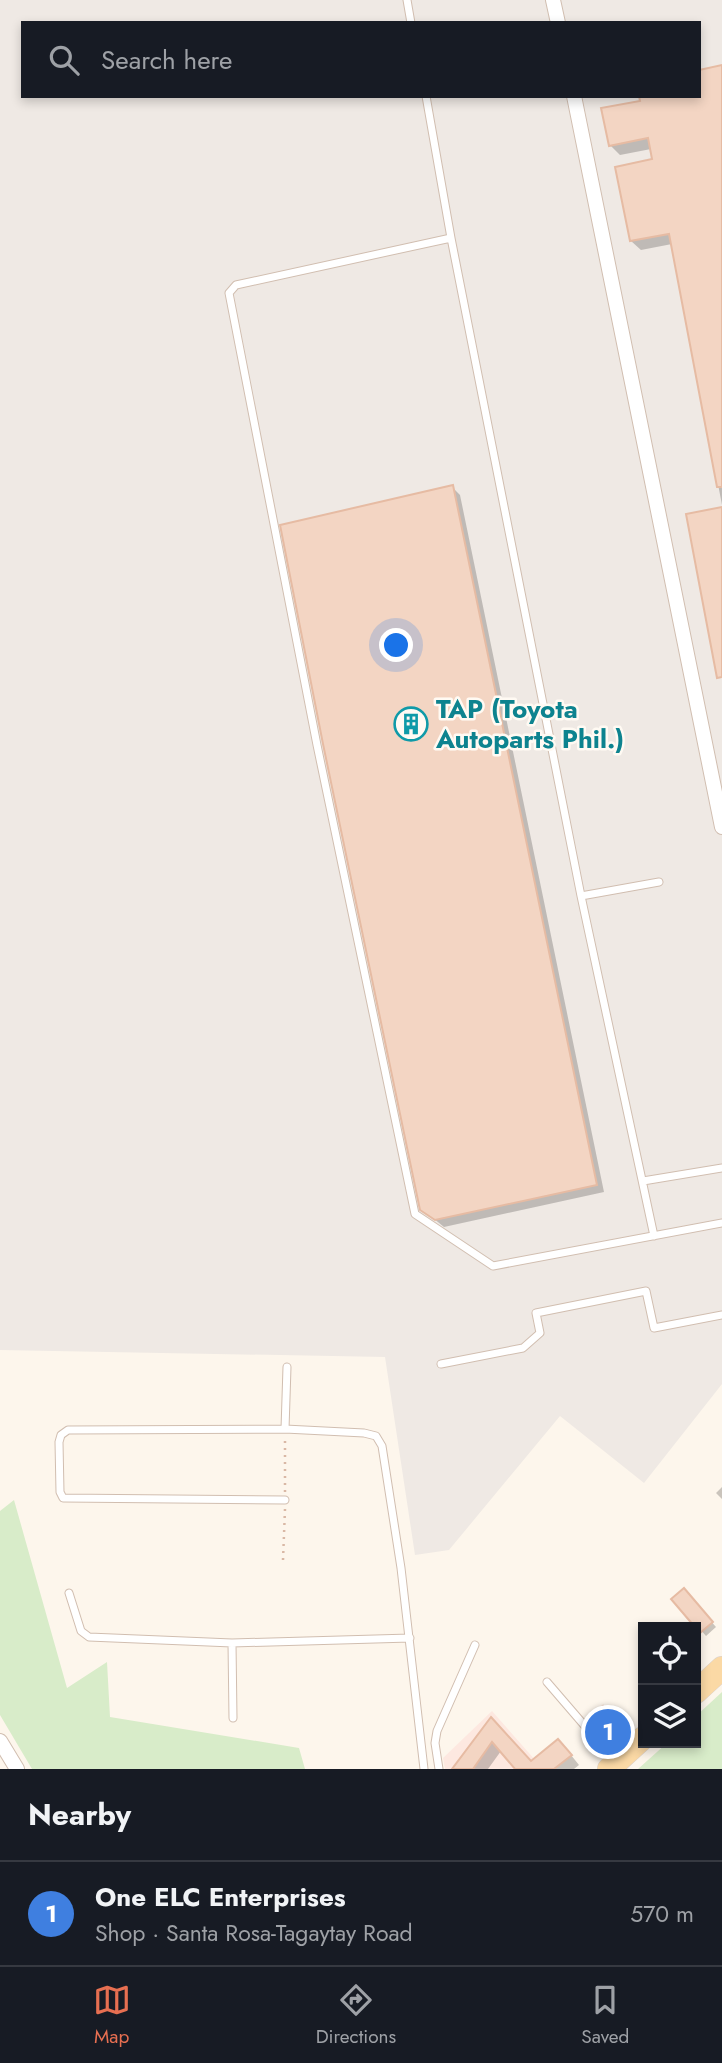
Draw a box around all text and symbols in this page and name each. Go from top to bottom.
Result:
search box [21,21,701,98]
icon: search [45,41,83,79]
text: Search here [101,41,233,79]
your location [379,628,413,662]
place label: TAP (Toyota Autoparts Phil.) [435,690,624,758]
building icon: TAP (Toyota Autoparts Phil.) [392,705,430,743]
map controls [638,1622,701,1748]
button: locate [638,1622,701,1685]
button: layers [638,1685,701,1748]
pin: 1 [585,1706,631,1758]
text: Nearby [28,1793,131,1836]
text: One ELC Enterprises [95,1878,346,1916]
text: 1 [45,1897,57,1931]
text: 570 m [630,1897,694,1931]
text: Shop · Santa Rosa-Tagaytay Road [95,1916,413,1950]
tab: Map [93,1981,131,2050]
tab: Directions [316,1981,396,2050]
tab: Saved [581,1981,629,2050]

